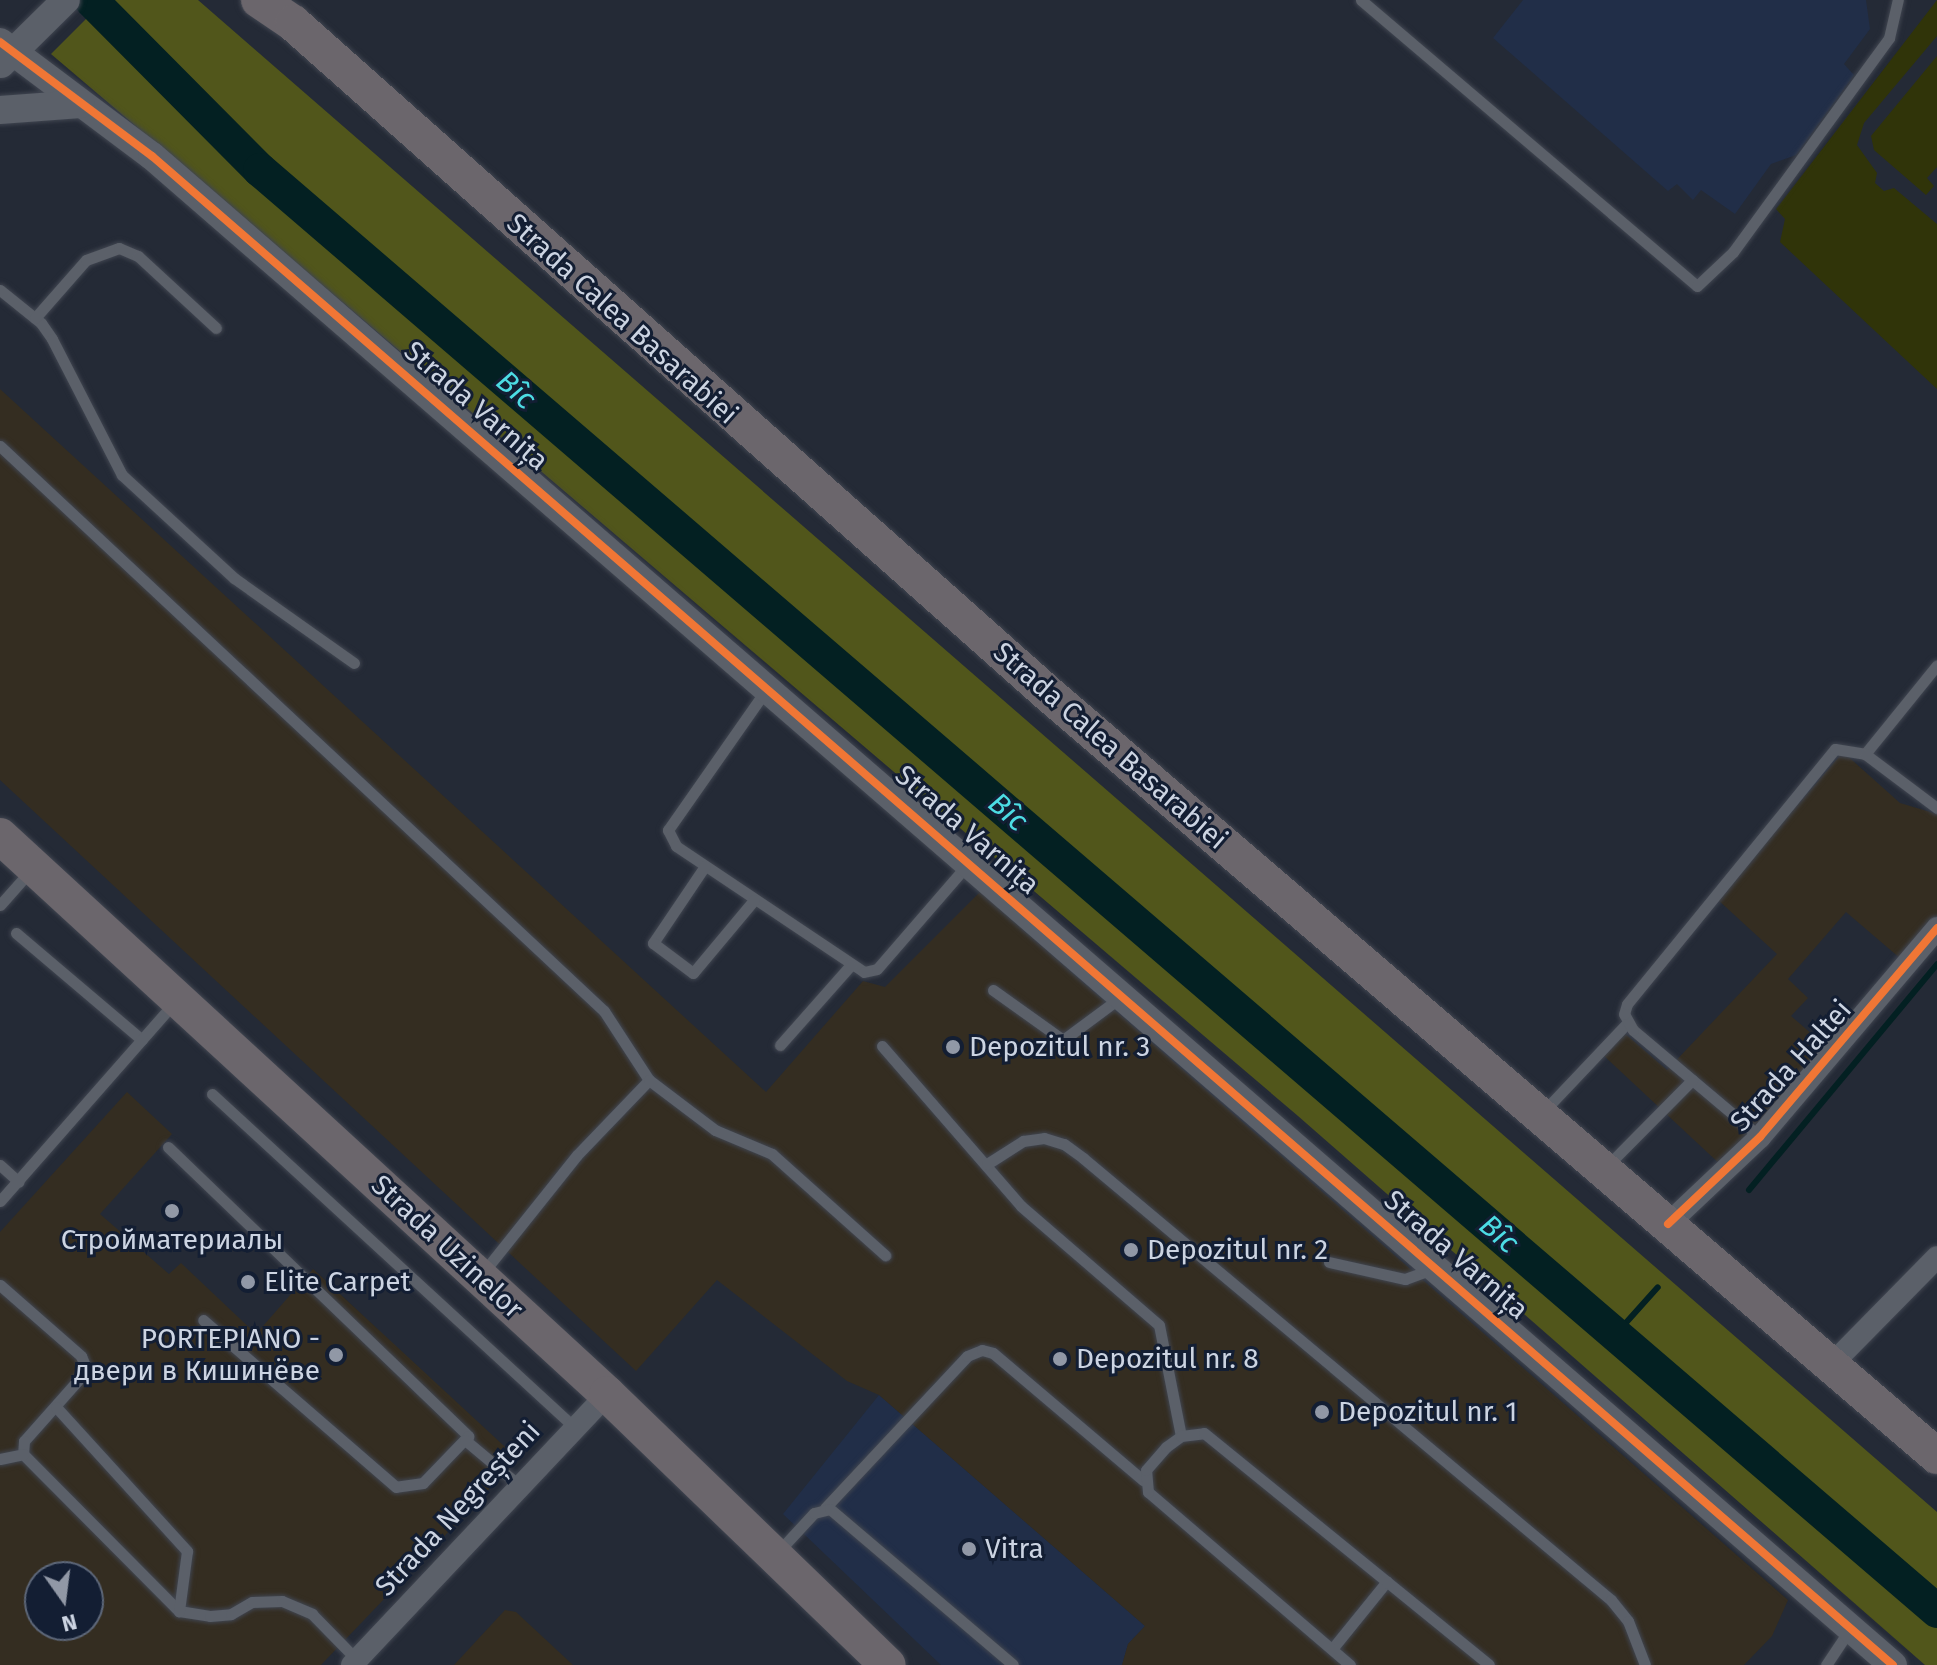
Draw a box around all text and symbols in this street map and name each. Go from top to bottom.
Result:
street label: Strada Calea Basarabiei [500,207,744,431]
street label: Strada Varnița [397,334,555,478]
water label: Bîc [489,363,543,417]
street label: Strada Calea Basarabiei [986,635,1234,857]
street label: Strada Varnița [888,758,1046,902]
water label: Bîc [981,785,1035,839]
street label: Strada Haltei [1723,993,1859,1139]
place label: Depozitul nr. 3 [969,1030,1150,1064]
marker: Depozitul nr. 3 [944,1038,962,1056]
street label: Strada Uzinelor [364,1168,530,1326]
street label: Strada Varnița [1377,1183,1535,1327]
marker: Стройматериалы [163,1202,181,1220]
water label: Bîc [1472,1207,1526,1261]
place label: Стройматериалы [61,1223,283,1257]
place label: Depozitul nr. 2 [1147,1233,1328,1267]
marker: Depozitul nr. 2 [1122,1241,1140,1259]
place label: Elite Carpet [264,1265,411,1299]
marker: Elite Carpet [239,1273,257,1291]
place label: PORTEPIANO - двери в Кишинёве [74,1322,320,1388]
place label: Depozitul nr. 8 [1076,1342,1259,1376]
marker: PORTEPIANO - двери в Кишинёве [327,1346,345,1364]
marker: Depozitul nr. 8 [1051,1350,1069,1368]
place label: Depozitul nr. 1 [1338,1395,1517,1429]
marker: Depozitul nr. 1 [1313,1403,1331,1421]
street label: Strada Negreșteni [369,1415,547,1603]
place label: Vitra [985,1532,1044,1566]
marker: Vitra [960,1540,978,1558]
north arrow [24,1561,104,1641]
text: N [59,1608,80,1638]

